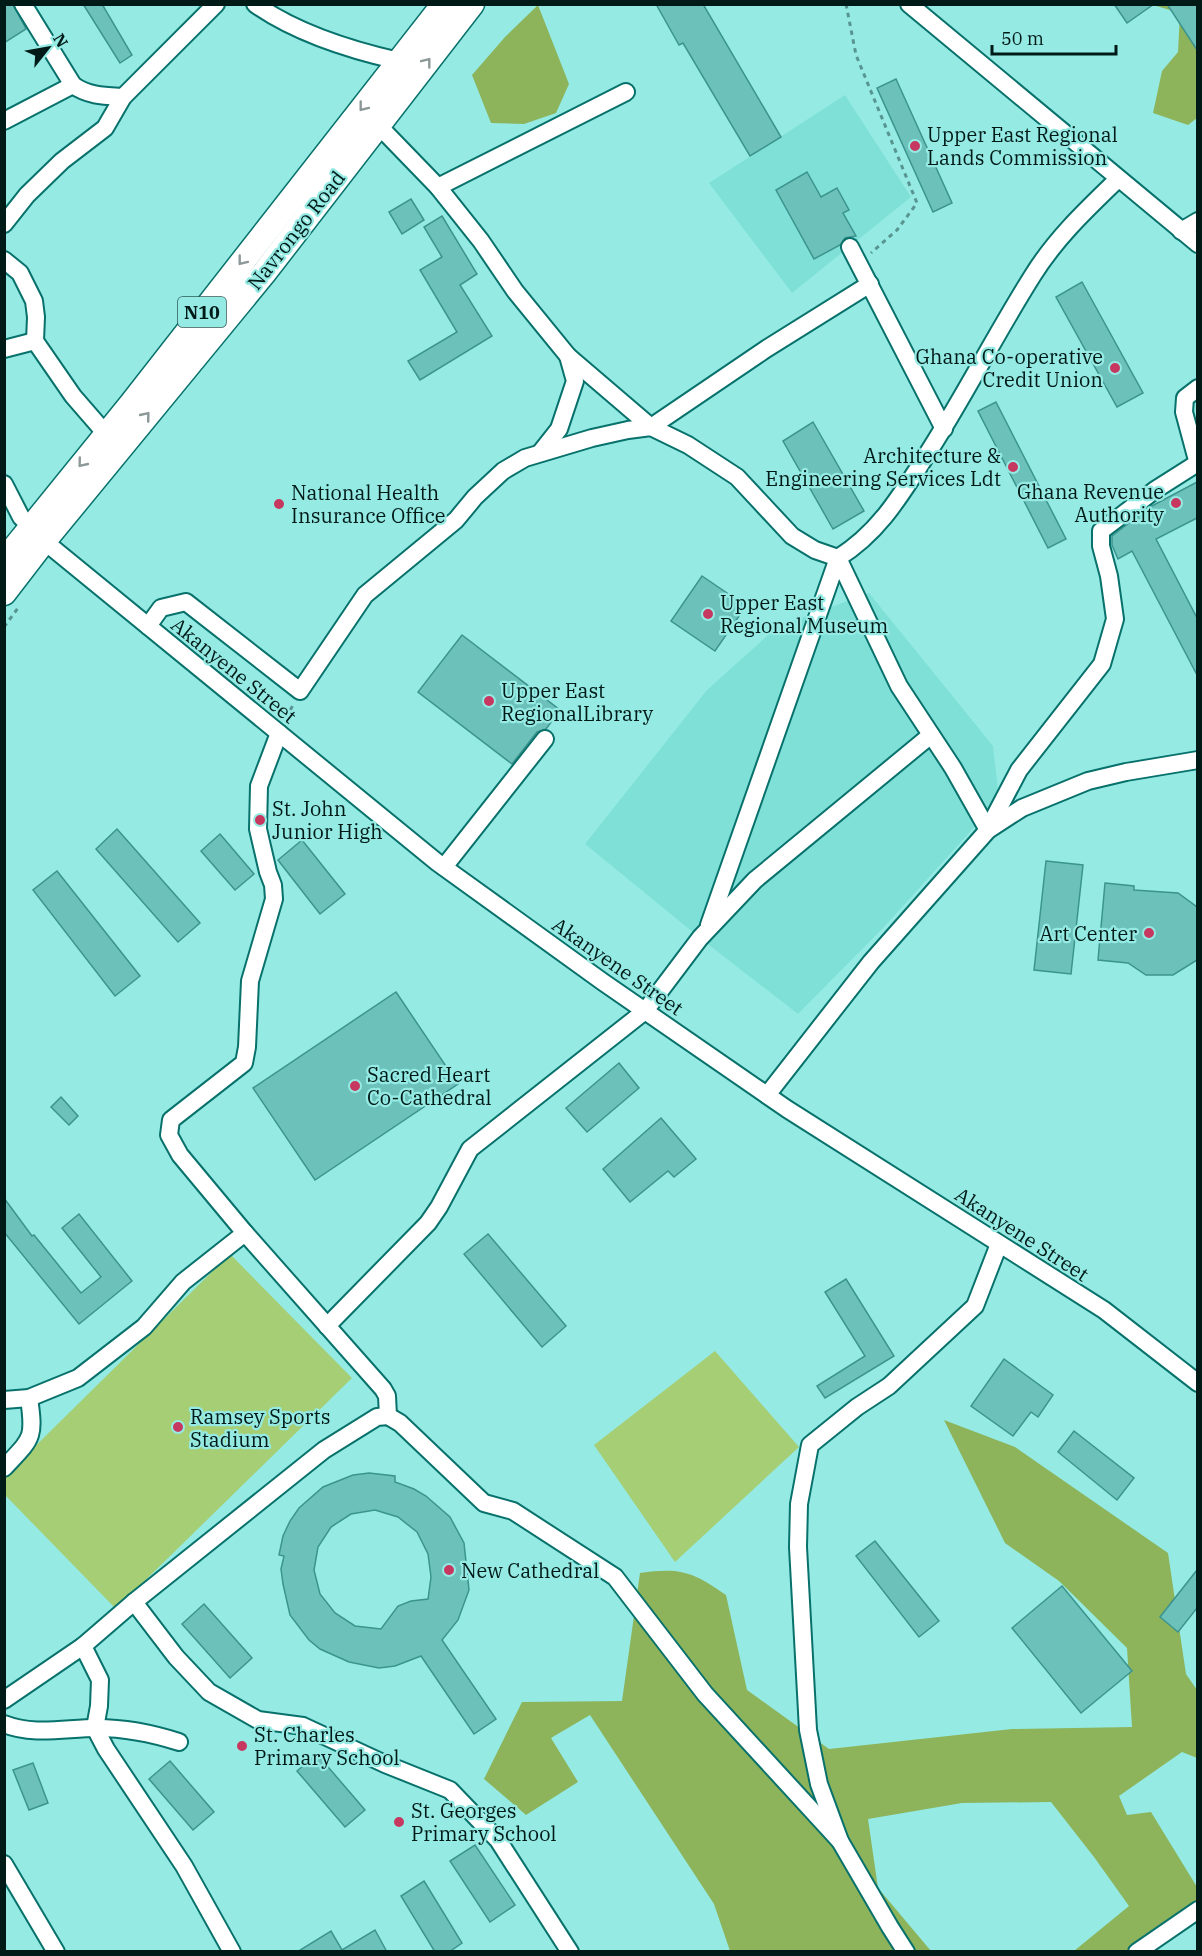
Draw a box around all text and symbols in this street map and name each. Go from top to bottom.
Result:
north arrow [18,18,78,78]
scale bar [992,18,1116,56]
text: 50 m [1001,27,1044,50]
text: N [49,30,73,51]
one-way arrow [419,58,430,69]
one-way arrow [359,100,370,111]
place label: Upper East Regional Lands Commission [927,121,1118,171]
marker: Upper East Regional Lands Commission [908,139,922,153]
street label: Navrongo Road [241,165,351,295]
one-way arrow [239,254,250,265]
road number: N10 [178,297,226,327]
place label: Ghana Co-operative Credit Union [916,343,1103,393]
marker: Ghana Co-operative Credit Union [1108,361,1122,375]
one-way arrow [139,412,150,423]
place label: Architecture & Engineering Services Ldt [765,442,1001,492]
one-way arrow [79,456,90,467]
marker: Architecture & Engineering Services Ldt [1006,460,1020,474]
place label: Ghana Revenue Authority [1017,478,1164,528]
place label: National Health Insurance Office [291,479,446,529]
marker: Ghana Revenue Authority [1169,496,1183,510]
marker: National Health Insurance Office [272,497,286,511]
place label: Upper East Regional Museum [720,589,888,639]
marker: Upper East Regional Museum [701,607,715,621]
street label: Akanyene Street [166,611,302,729]
place label: Upper East RegionalLibrary [501,677,653,727]
marker: Upper East RegionalLibrary [482,694,496,708]
place label: St. John Junior High [272,795,383,845]
marker: St. John Junior High [253,813,267,827]
street label: Akanyene Street [547,911,689,1021]
place label: Art Center [1040,920,1137,947]
marker: Art Center [1142,926,1156,940]
place label: Sacred Heart Co-Cathedral [367,1061,492,1111]
marker: Sacred Heart Co-Cathedral [348,1079,362,1093]
street label: Akanyene Street [950,1181,1094,1287]
place label: Ramsey Sports Stadium [190,1403,330,1453]
marker: Ramsey Sports Stadium [171,1420,185,1434]
place label: New Cathedral [461,1557,599,1584]
marker: New Cathedral [442,1563,456,1577]
place label: St. Charles Primary School [254,1721,400,1771]
marker: St. Charles Primary School [235,1739,249,1753]
place label: St. Georges Primary School [411,1797,557,1847]
marker: St. Georges Primary School [392,1815,406,1829]

